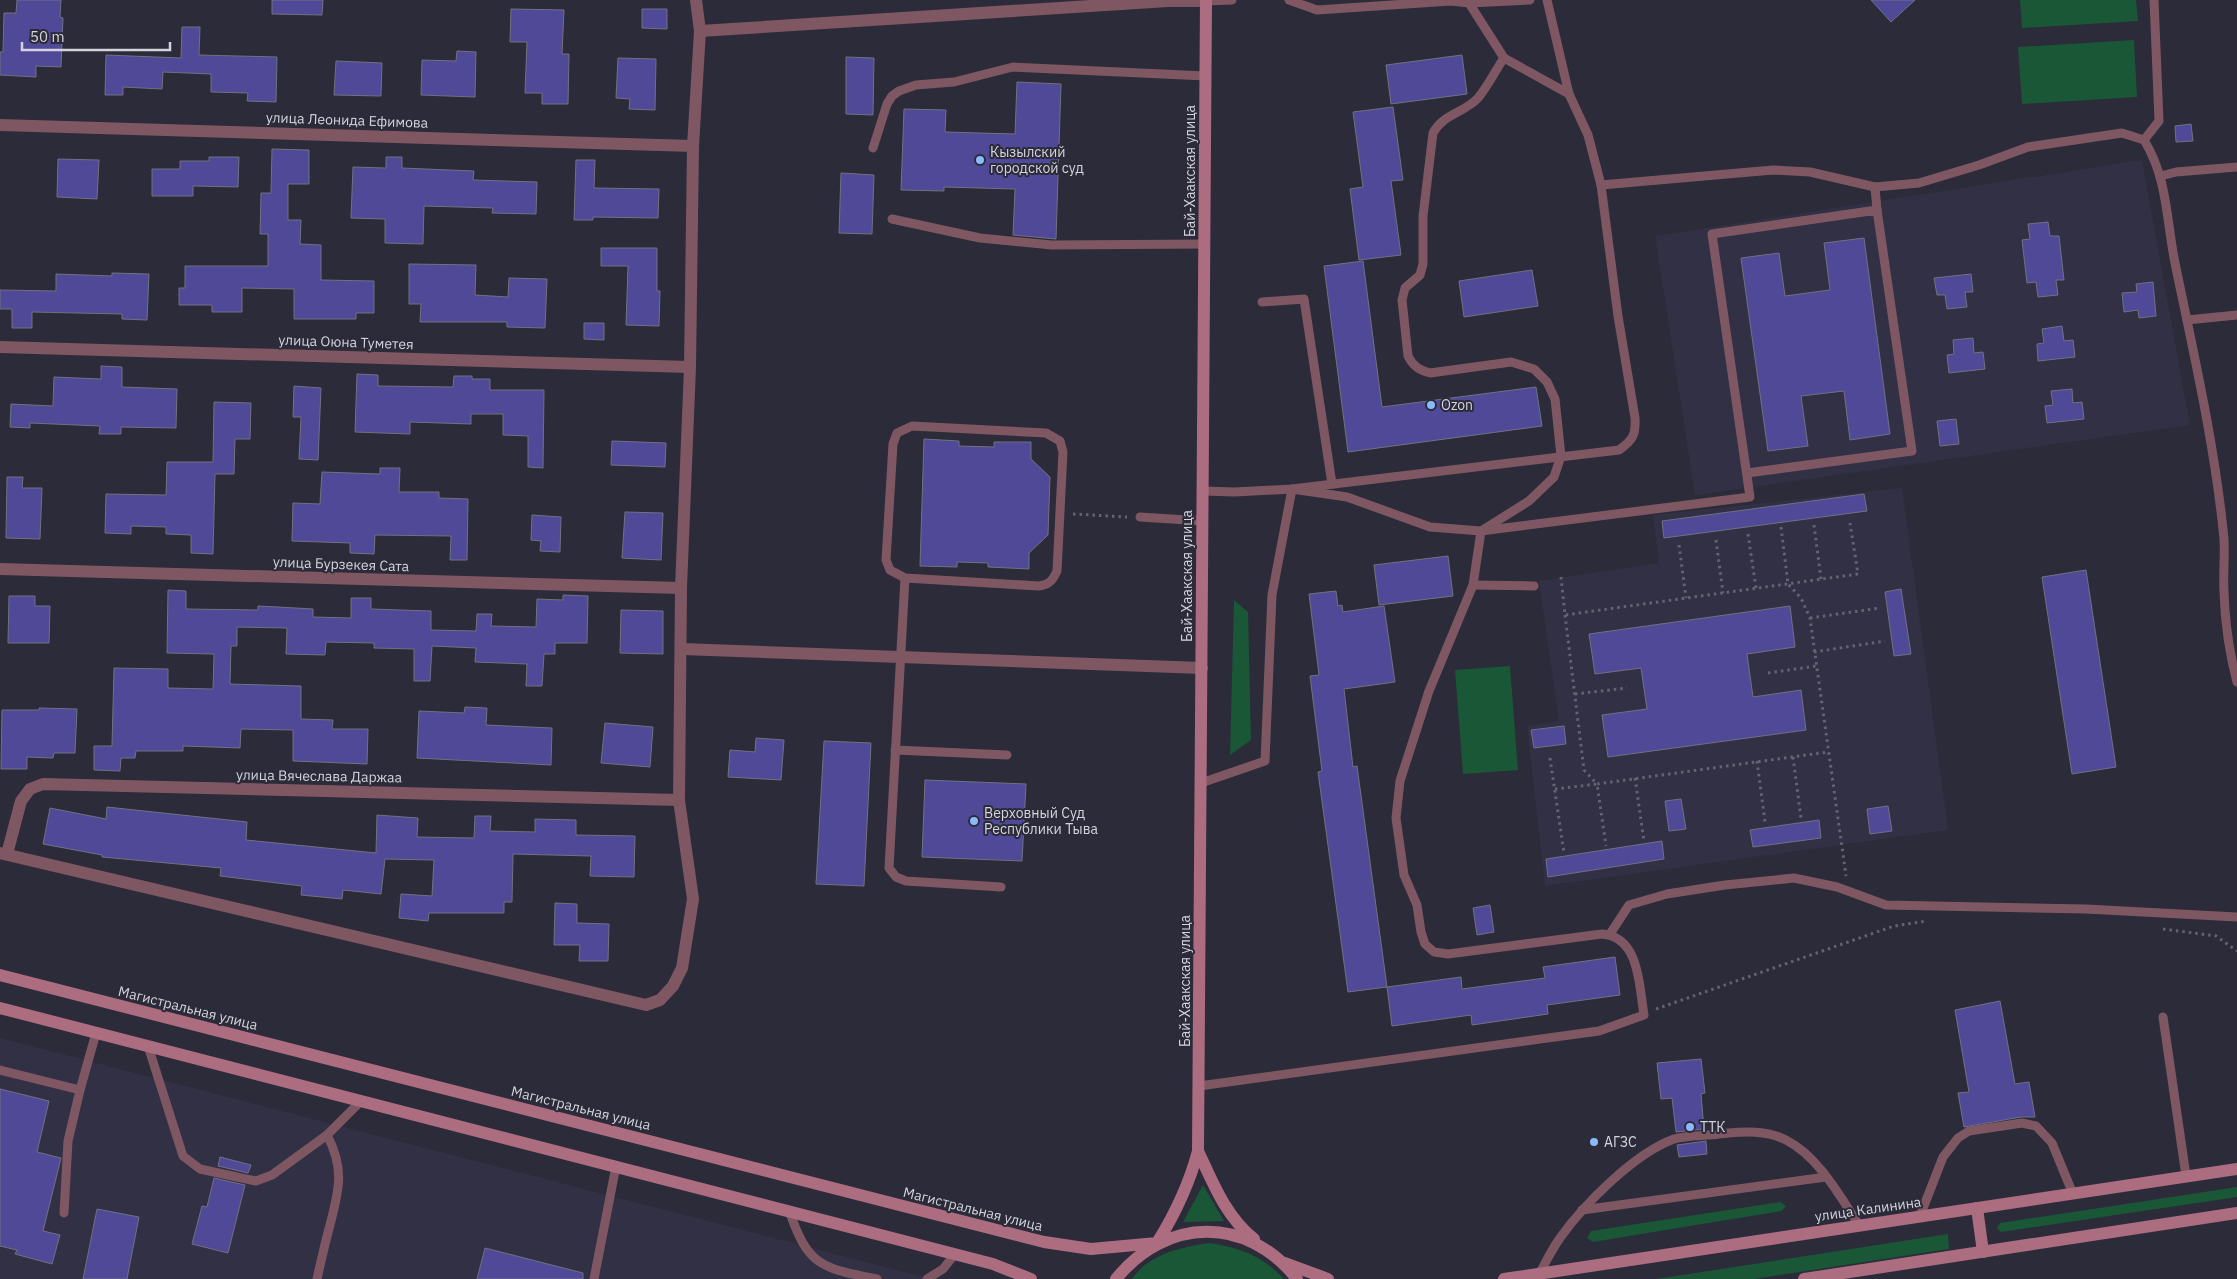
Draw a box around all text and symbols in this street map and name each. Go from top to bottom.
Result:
scale bar [22,20,170,52]
text: 50 m [30,27,65,46]
street label: Бай-Хаакская улица [1181,104,1199,237]
street label: улица Леонида Ефимова [266,108,429,132]
place label: Кызылский городской суд [990,143,1084,177]
marker: Кызылский городской суд [974,154,986,166]
street label: улица Оюна Туметея [278,331,414,353]
place label: Ozon [1441,396,1473,414]
marker: Ozon [1425,399,1437,411]
street label: Бай-Хаакская улица [1178,509,1196,642]
street label: улица Бурзекея Сата [273,553,410,575]
street label: улица Вячеслава Даржаа [236,766,403,786]
place label: Верховный Суд Республики Тыва [984,804,1098,838]
marker: Верховный Суд Республики Тыва [968,815,980,827]
street label: Бай-Хаакская улица [1176,914,1194,1047]
street label: Магистральная улица [116,982,260,1034]
street label: Магистральная улица [509,1082,653,1134]
place label: ТТК [1700,1118,1726,1136]
marker: ТТК [1684,1121,1696,1133]
place label: АГЗС [1604,1133,1637,1151]
marker: АГЗС [1588,1136,1600,1148]
street label: Магистральная улица [901,1183,1045,1235]
street label: улица Калинина [1814,1193,1923,1225]

